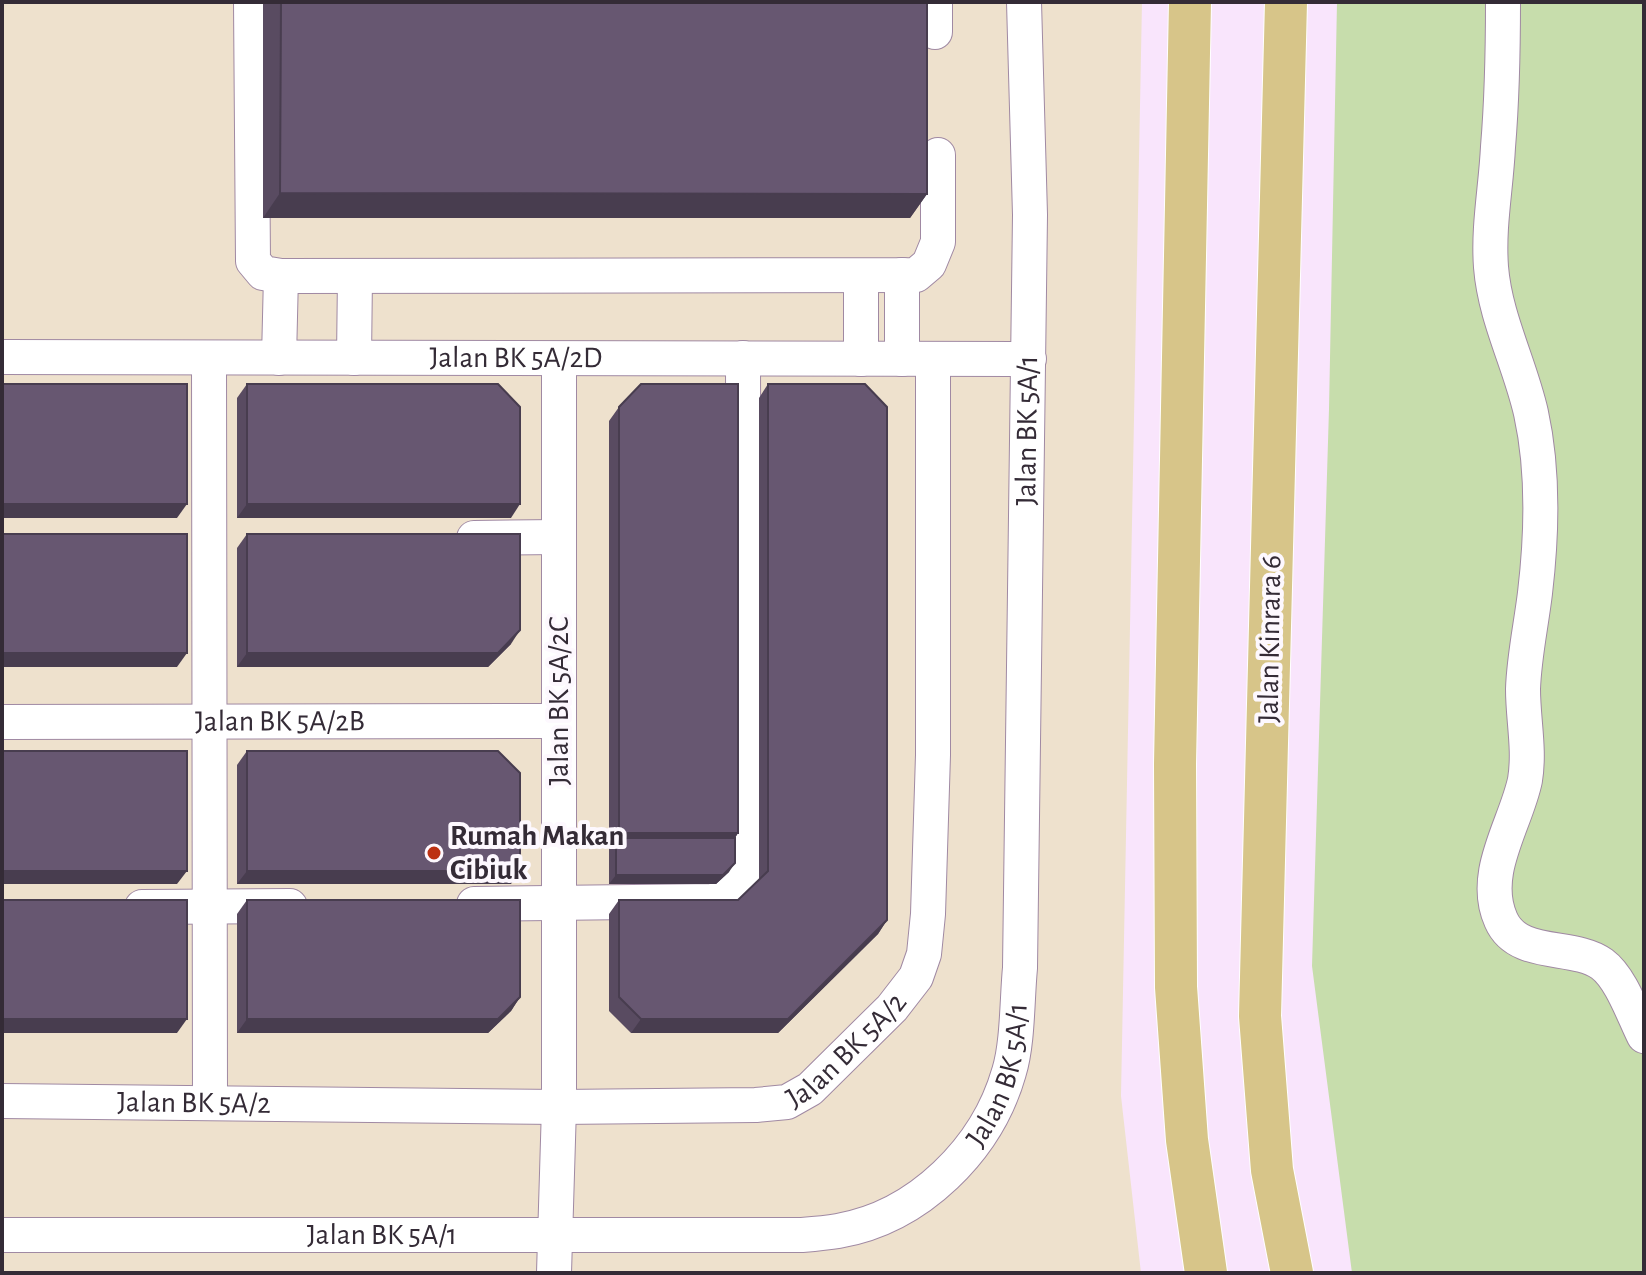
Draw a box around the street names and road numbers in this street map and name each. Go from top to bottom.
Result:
street label: Jalan BK 5A/2D [429,343,603,373]
street label: Jalan BK 5A/1 [1011,355,1043,506]
street label: Jalan Kinrara 6 [1254,555,1286,723]
street label: Jalan BK 5A/2C [544,616,574,786]
street label: Jalan BK 5A/2B [195,706,365,737]
street label: Jalan BK 5A/2 [781,988,912,1114]
street label: Jalan BK 5A/1 [961,1002,1033,1153]
street label: Jalan BK 5A/2 [117,1087,271,1119]
street label: Jalan BK 5A/1 [307,1220,457,1250]

